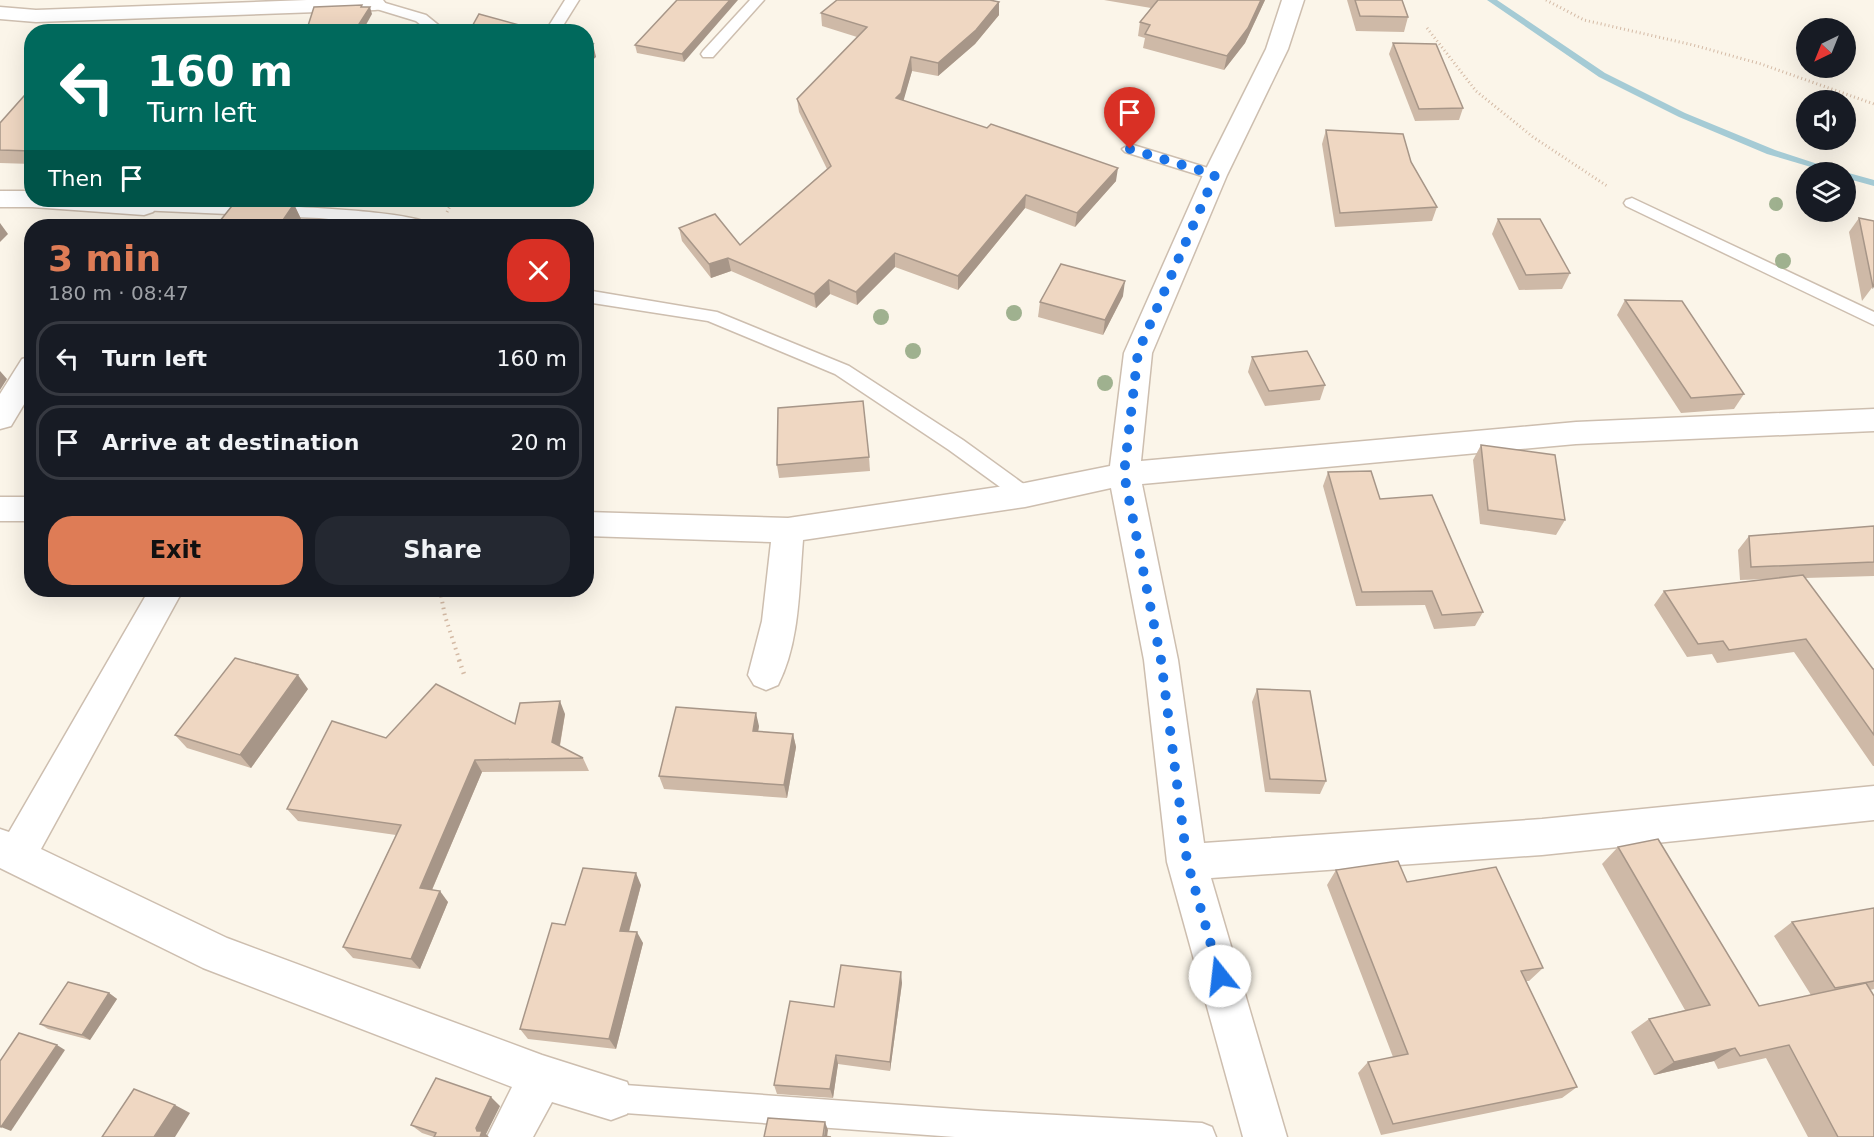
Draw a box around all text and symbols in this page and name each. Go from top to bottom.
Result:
north arrow [1796,18,1856,78]
map controls [1796,18,1856,222]
text: 160 m [147,47,293,96]
icon: left [48,48,126,126]
pin [1104,87,1155,149]
button: sound [1796,90,1856,150]
icon: arrive [1113,96,1146,129]
text: Turn left [147,97,257,128]
icon: arrive [115,162,148,195]
button: layers [1796,162,1856,222]
text: Then [48,166,103,191]
text: 3 min [48,238,161,279]
button: close [507,239,570,302]
text: 180 m · 08:47 [48,281,189,305]
icon: left [51,342,84,375]
text: Turn left [102,346,207,371]
text: 160 m [497,346,567,371]
icon: arrive [51,426,84,459]
text: Arrive at destination [102,430,359,455]
text: 20 m [511,430,567,455]
button: Exit [48,516,303,585]
button: Share [315,516,570,585]
position arrow [1188,944,1252,1008]

